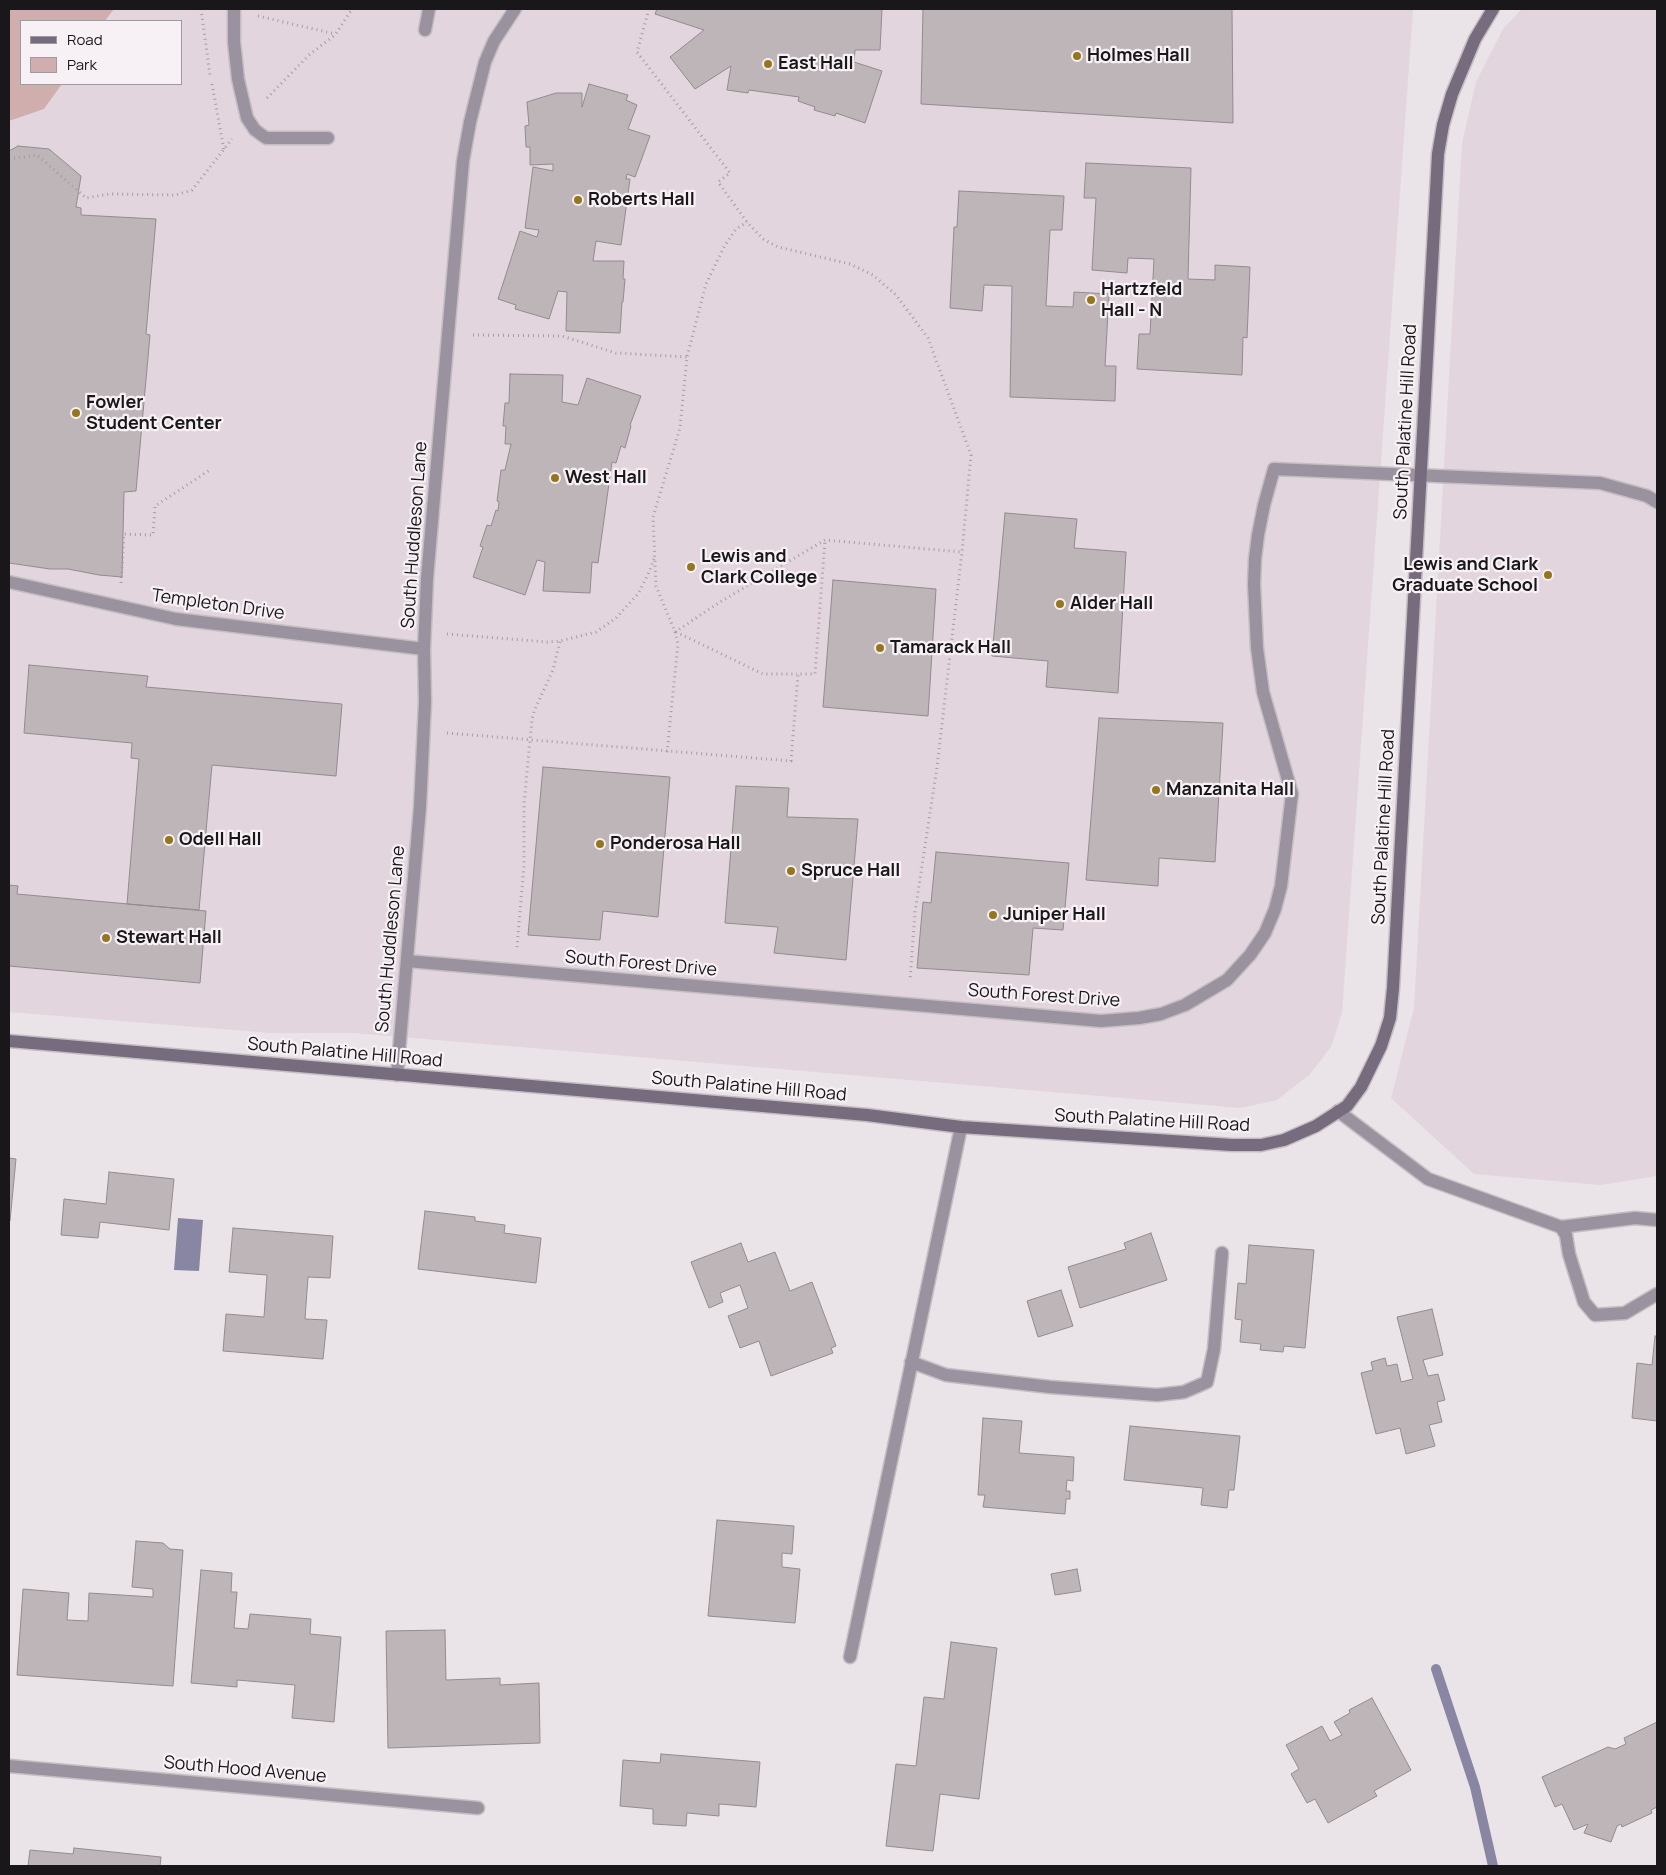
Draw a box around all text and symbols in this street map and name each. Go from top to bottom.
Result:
legend [20,20,182,85]
text: Road [67,29,103,50]
place label: Holmes Hall [1087,45,1190,67]
marker: Holmes Hall [1071,50,1083,62]
place label: East Hall [778,53,853,75]
text: Park [67,54,97,75]
marker: East Hall [762,58,774,70]
place label: Roberts Hall [588,189,695,211]
marker: Roberts Hall [572,194,584,206]
place label: Hartzfeld Hall - N [1101,279,1182,322]
marker: Hartzfeld Hall - N [1085,294,1097,306]
street label: South Palatine Hill Road [1390,324,1422,520]
place label: Fowler Student Center [86,392,222,434]
marker: Fowler Student Center [70,407,82,419]
street label: South Huddleson Lane [398,441,432,629]
place label: West Hall [565,467,647,489]
marker: West Hall [549,472,561,484]
place label: Lewis and Clark College [701,546,817,588]
place label: Lewis and Clark Graduate School [1392,554,1538,596]
marker: Lewis and Clark College [685,561,697,573]
marker: Lewis and Clark Graduate School [1542,569,1554,581]
street label: Templeton Drive [150,585,286,625]
place label: Alder Hall [1070,593,1153,615]
marker: Alder Hall [1054,598,1066,610]
place label: Tamarack Hall [890,637,1011,659]
marker: Tamarack Hall [874,642,886,654]
street label: South Palatine Hill Road [1368,729,1400,925]
place label: Manzanita Hall [1166,779,1294,801]
marker: Manzanita Hall [1150,784,1162,796]
place label: Odell Hall [179,829,262,851]
place label: Ponderosa Hall [610,833,741,855]
marker: Odell Hall [163,834,175,846]
marker: Ponderosa Hall [594,838,606,850]
street label: South Huddleson Lane [372,845,410,1033]
place label: Spruce Hall [801,860,900,882]
marker: Spruce Hall [785,865,797,877]
place label: Juniper Hall [1003,904,1106,926]
marker: Juniper Hall [987,909,999,921]
place label: Stewart Hall [116,927,222,949]
marker: Stewart Hall [100,932,112,944]
street label: South Forest Drive [564,947,718,981]
street label: South Forest Drive [967,980,1121,1012]
street label: South Palatine Hill Road [246,1034,444,1072]
street label: South Palatine Hill Road [650,1068,848,1106]
street label: South Palatine Hill Road [1054,1105,1250,1137]
street label: South Hood Avenue [163,1752,327,1788]

